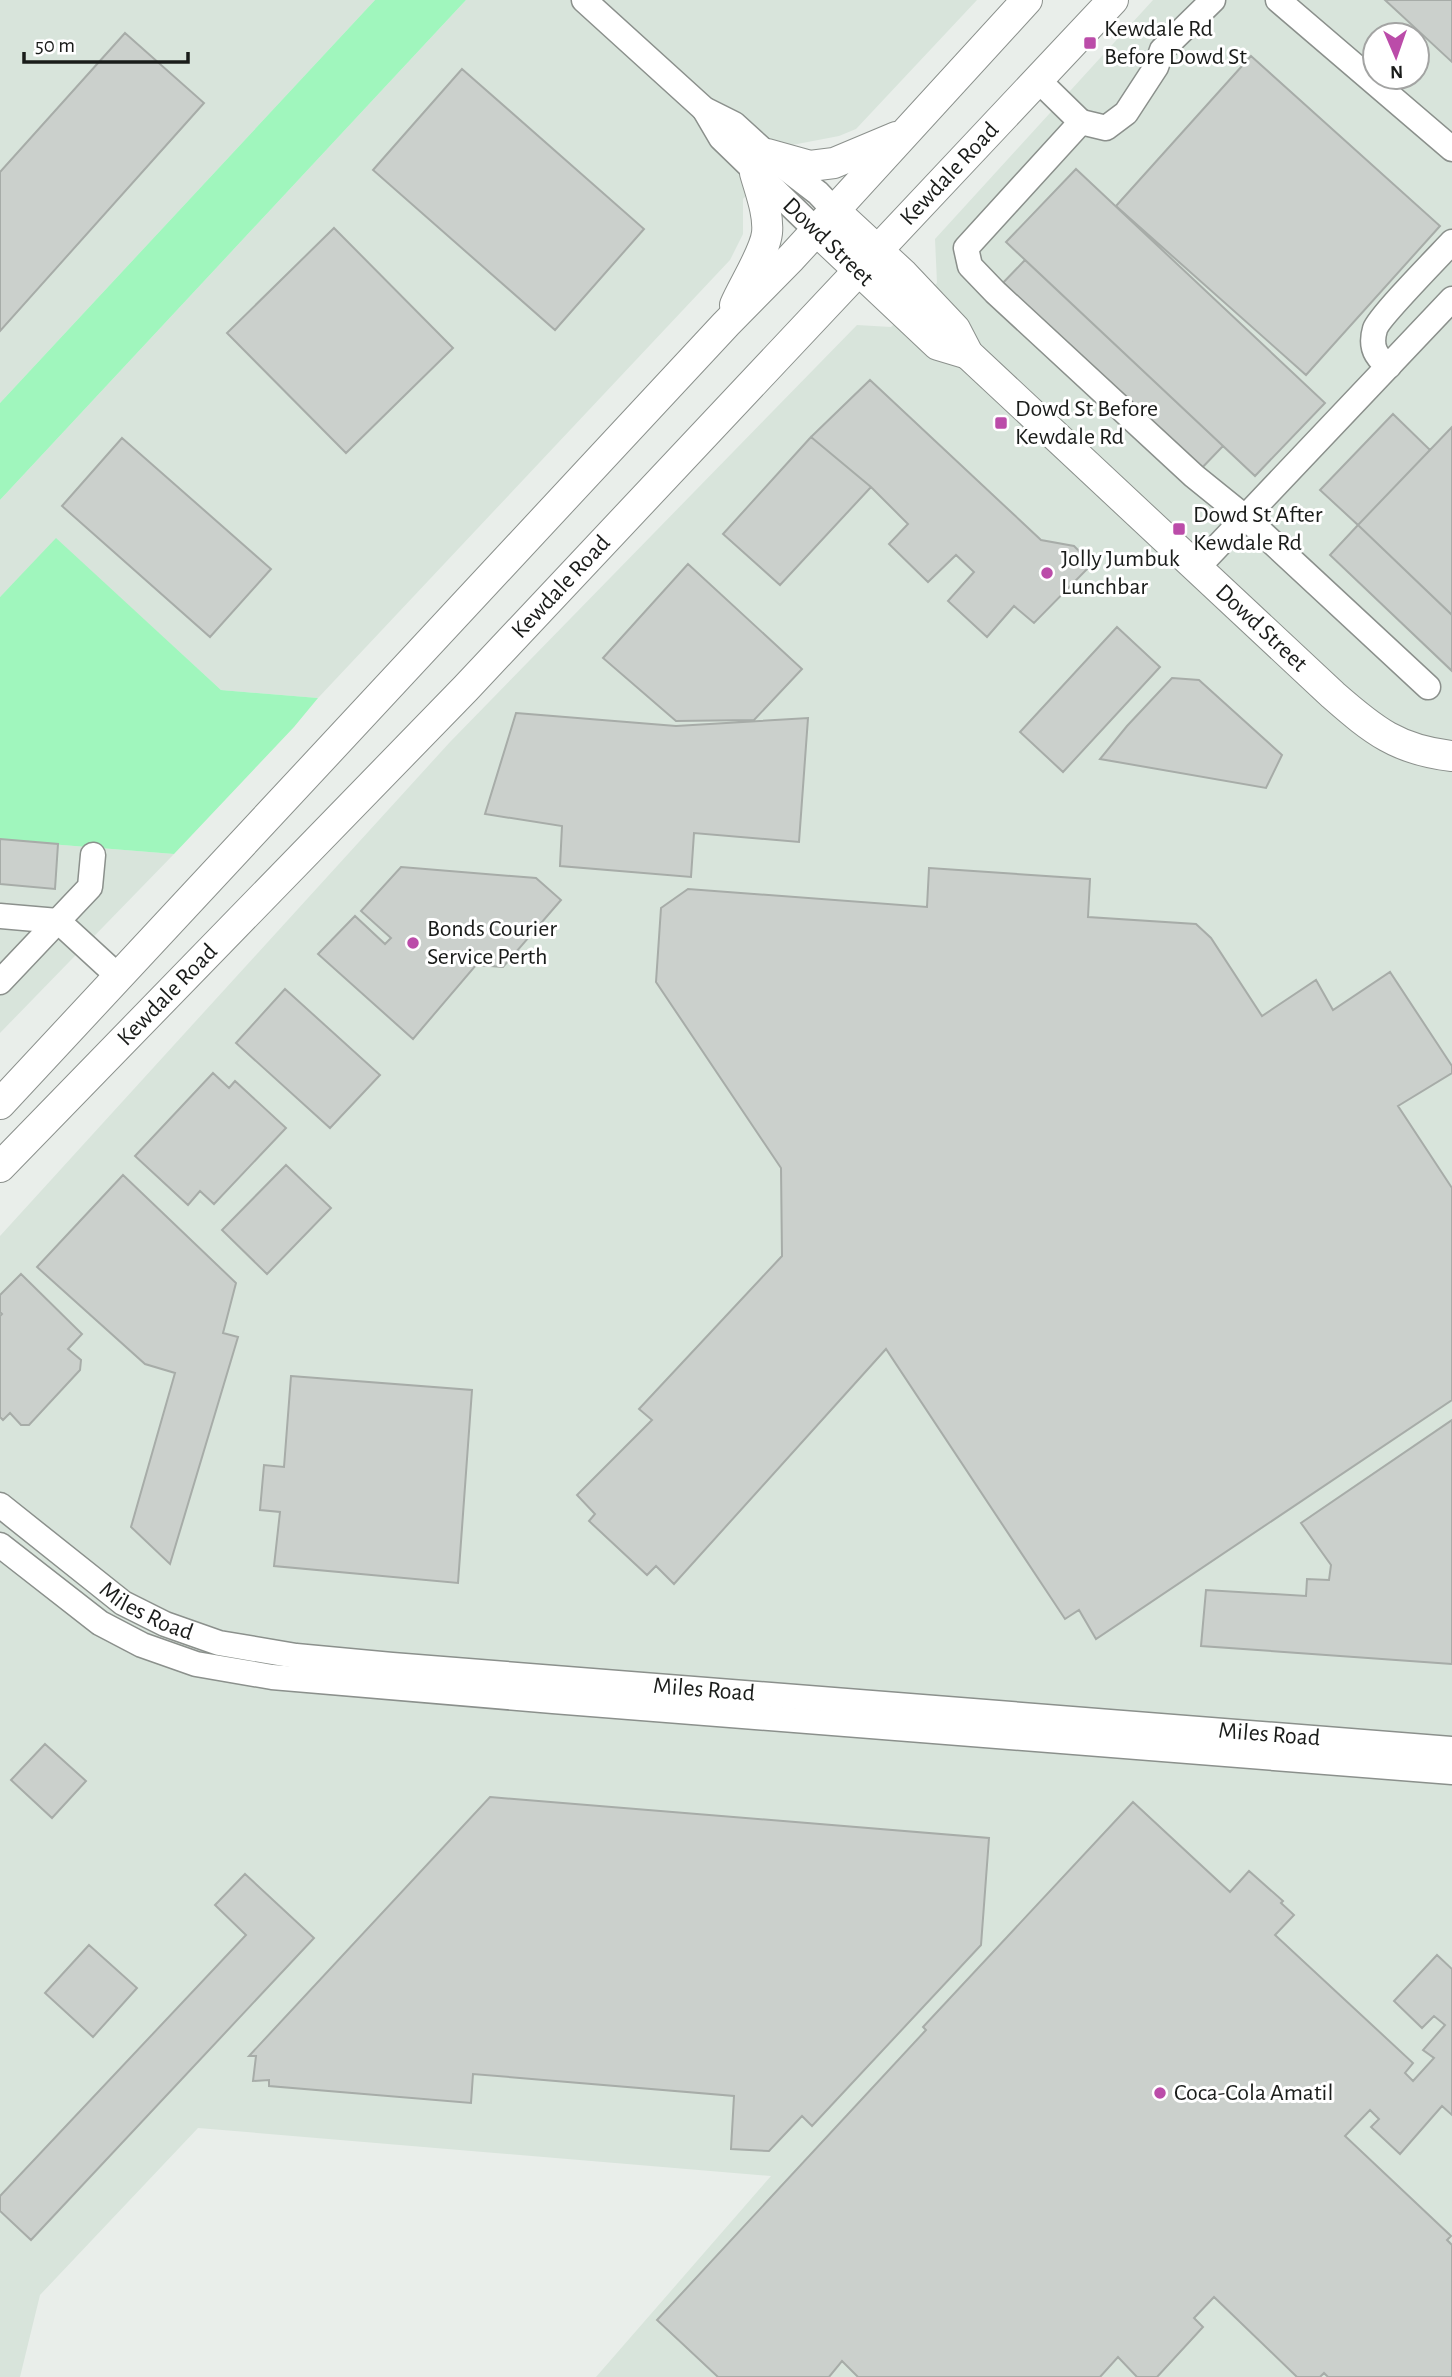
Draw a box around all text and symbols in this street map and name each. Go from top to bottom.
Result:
place label: Kewdale Rd Before Dowd St [1104,17,1247,69]
scale bar [24,21,189,65]
north arrow [1361,21,1431,91]
text: 50 m [35,35,75,56]
marker: Kewdale Rd Before Dowd St [1082,35,1098,51]
text: N [1390,62,1403,81]
street label: Kewdale Road [896,118,1003,230]
street label: Dowd Street [778,193,878,291]
place label: Dowd St Before Kewdale Rd [1015,397,1158,449]
marker: Dowd St Before Kewdale Rd [993,415,1009,431]
place label: Dowd St After Kewdale Rd [1193,503,1323,555]
marker: Dowd St After Kewdale Rd [1171,521,1187,537]
street label: Kewdale Road [507,531,615,643]
place label: Jolly Jumbuk Lunchbar [1061,547,1180,599]
marker: Jolly Jumbuk Lunchbar [1039,565,1055,581]
street label: Dowd Street [1211,580,1312,677]
place label: Bonds Courier Service Perth [427,917,557,969]
marker: Bonds Courier Service Perth [405,935,421,951]
street label: Kewdale Road [113,939,222,1051]
street label: Miles Road [95,1577,196,1645]
street label: Miles Road [652,1674,756,1706]
street label: Miles Road [1217,1719,1321,1751]
place label: Coca-Cola Amatil [1174,2081,1333,2105]
marker: Coca-Cola Amatil [1152,2085,1168,2101]

